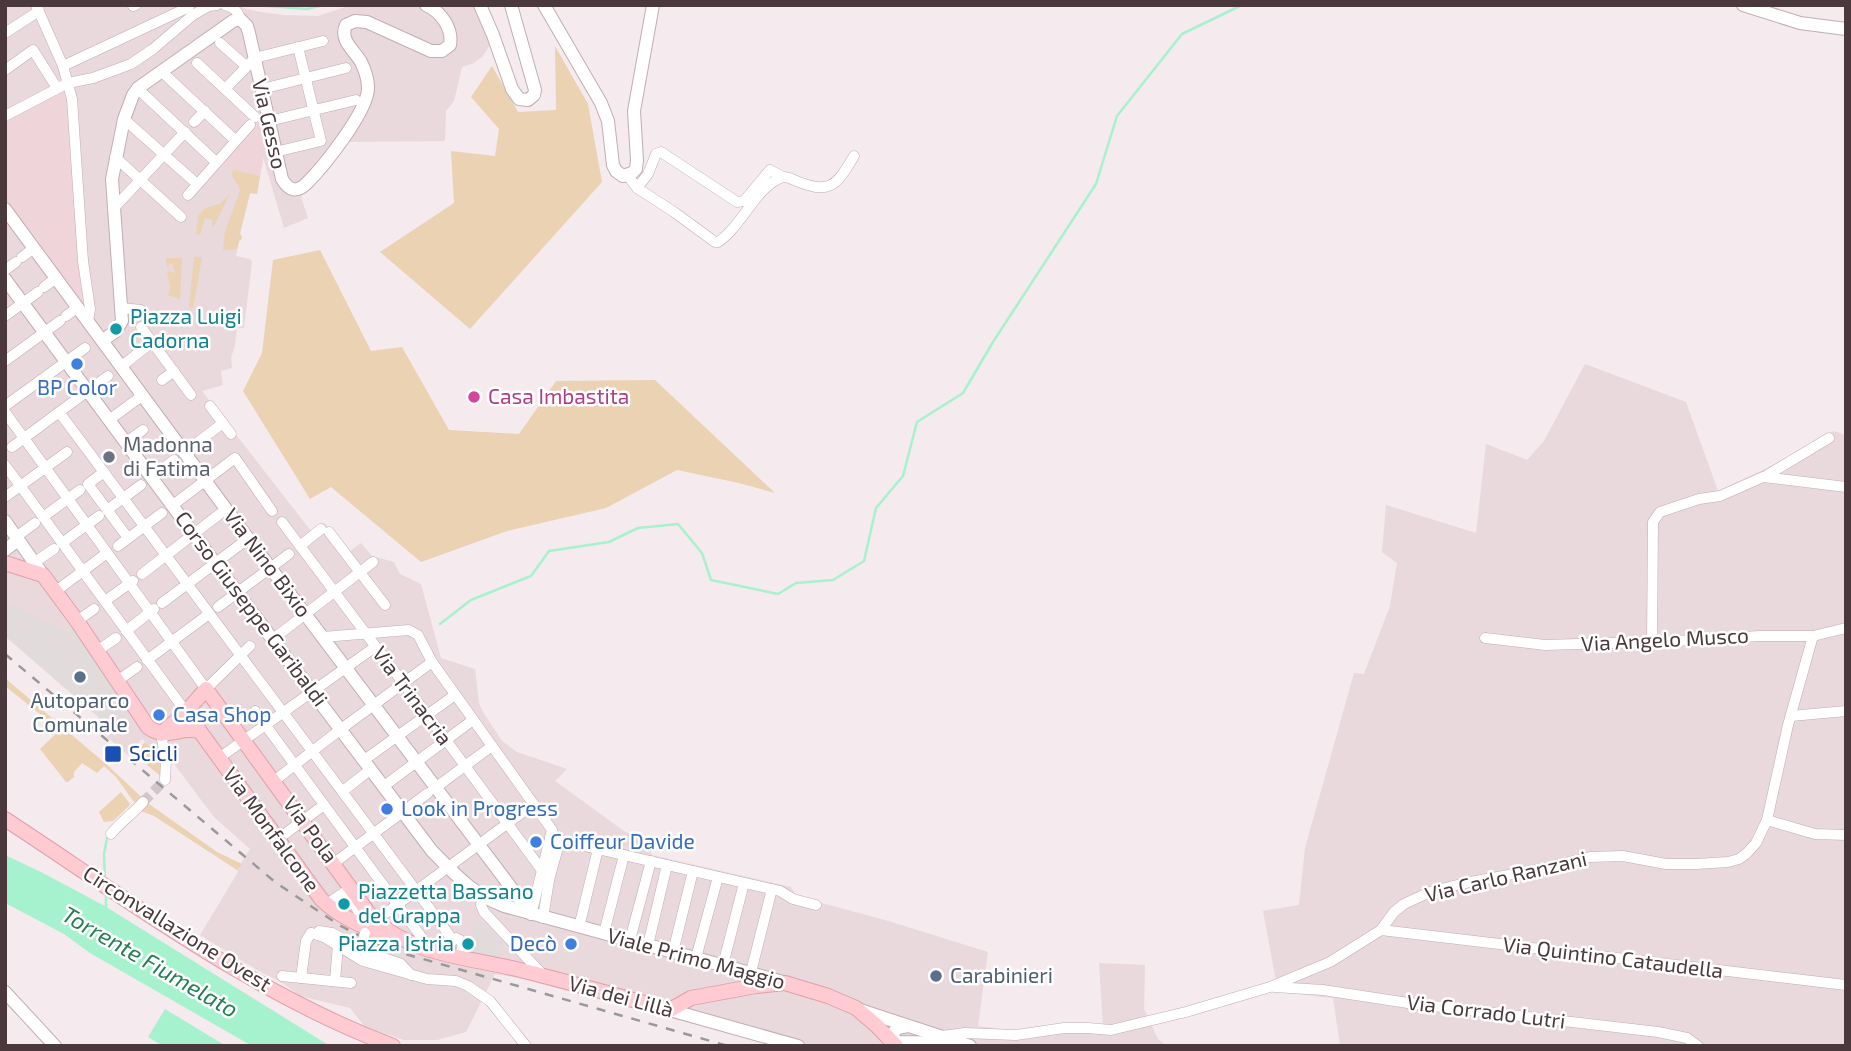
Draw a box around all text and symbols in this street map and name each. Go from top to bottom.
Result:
street label: Via Gesso [248,76,293,171]
place label: Piazza Luigi Cadorna [130,303,242,352]
marker: Piazza Luigi Cadorna [108,321,124,337]
marker: BP Color [69,356,85,372]
place label: BP Color [37,374,118,399]
place label: Casa Imbastita [488,383,629,408]
marker: Casa Imbastita [466,389,482,405]
place label: Madonna di Fatima [123,431,213,480]
marker: Madonna di Fatima [101,449,117,465]
street label: Via Nino Bixio [219,503,317,621]
street label: Corso Giuseppe Garibaldi [171,506,334,710]
street label: Via Angelo Musco [1580,622,1749,655]
street label: Via Trinacria [368,641,458,749]
marker: Autoparco Comunale [72,669,88,685]
place label: Autoparco Comunale [31,687,129,736]
place label: Casa Shop [173,701,271,726]
marker: Casa Shop [151,707,167,723]
place label: Scicli [129,740,178,765]
marker: Scicli [103,744,123,764]
street label: Via Monfalcone [219,762,326,896]
street label: Via Pola [279,791,344,867]
place label: Look in Progress [401,795,558,820]
marker: Look in Progress [379,801,395,817]
place label: Coiffeur Davide [550,828,695,853]
marker: Coiffeur Davide [528,834,544,850]
street label: Via Carlo Ranzani [1422,845,1589,906]
street label: Circonvallazione Ovest [79,860,276,996]
place label: Piazzetta Bassano del Grappa [358,878,534,927]
marker: Piazzetta Bassano del Grappa [336,896,352,912]
water label: Torrente Fiumelato [57,899,244,1023]
street label: Viale Primo Maggio [605,922,788,993]
place label: Piazza Istria [338,930,454,955]
place label: Decò [510,930,557,955]
street label: Via Quintino Cataudella [1501,931,1725,983]
marker: Piazza Istria [460,936,476,952]
marker: Decò [563,936,579,952]
place label: Carabinieri [950,962,1053,987]
marker: Carabinieri [928,968,944,984]
street label: Via dei Lillà [566,970,677,1022]
street label: Via Corrado Lutri [1405,988,1567,1033]

